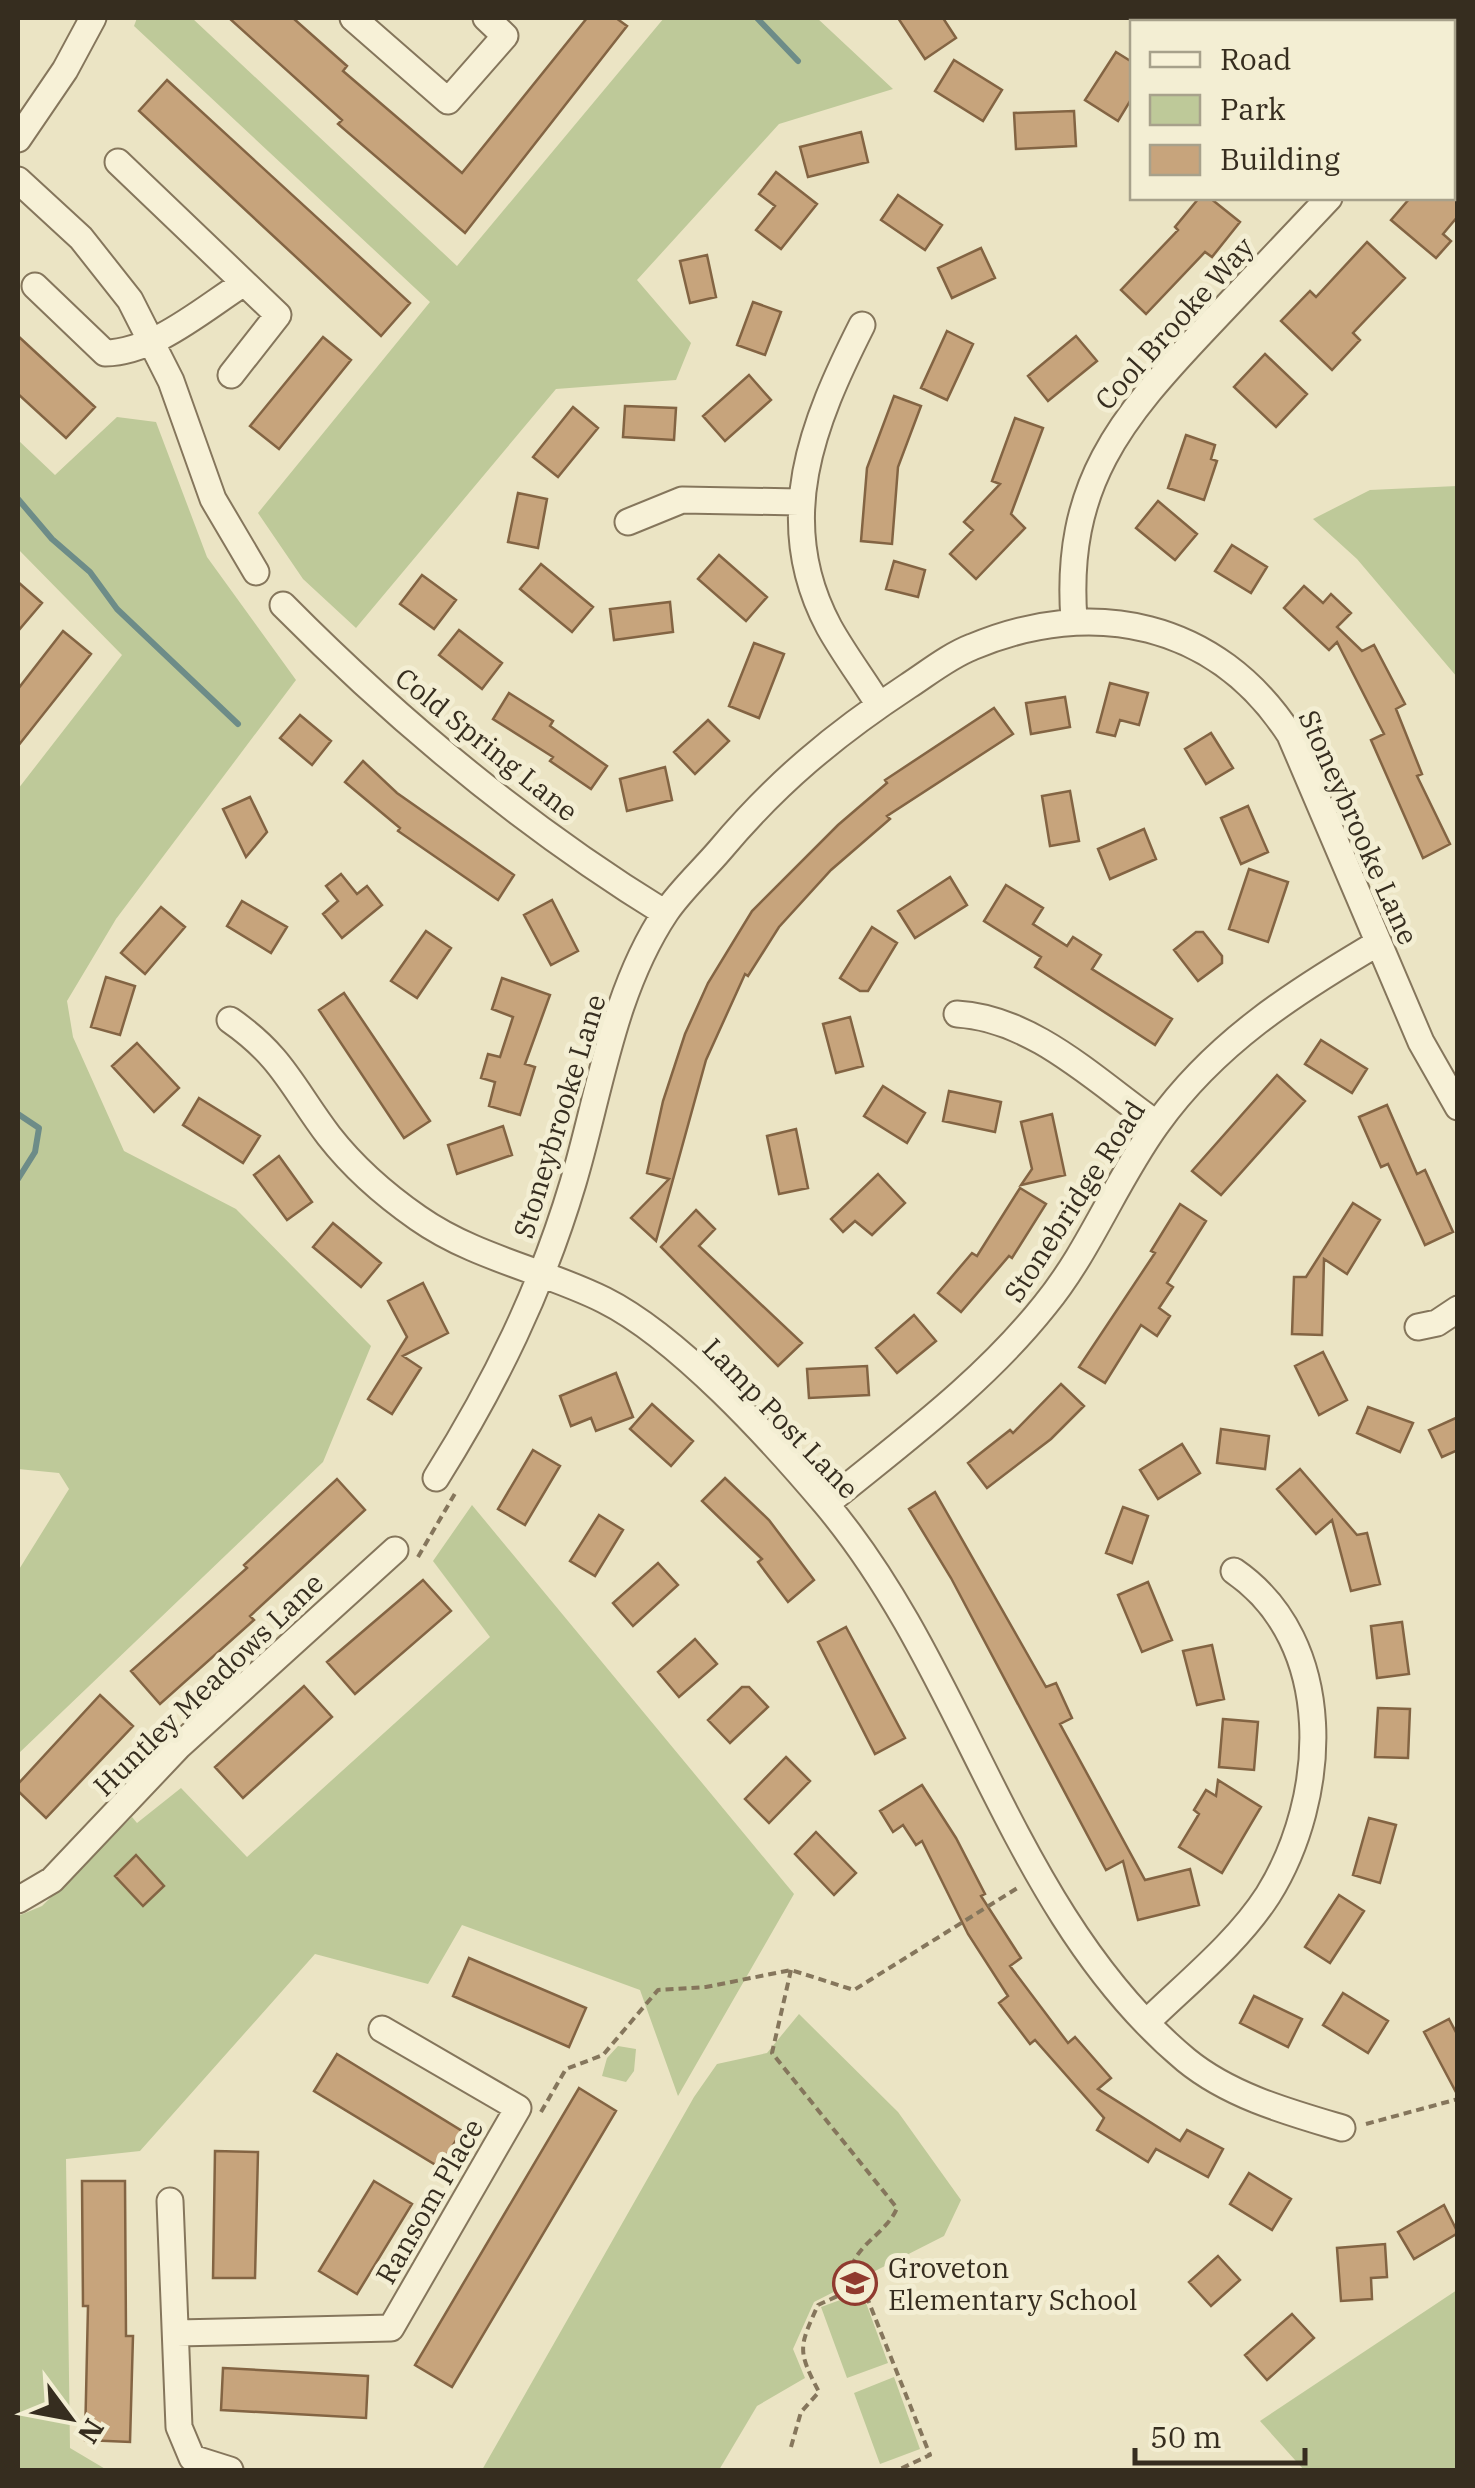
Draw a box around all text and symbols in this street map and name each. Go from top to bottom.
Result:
legend [1130,20,1455,200]
text: Road [1220,39,1292,78]
text: Park [1220,89,1286,128]
text: Building [1220,139,1340,178]
street label: Cool Brooke Way [1086,229,1262,417]
street label: Cold Spring Lane [388,659,586,829]
street label: Stoneybrooke Lane [1291,704,1427,950]
street label: Stoneybrooke Lane [504,990,614,1242]
street label: Stonebridge Road [995,1093,1153,1309]
street label: Lamp Post Lane [695,1330,867,1506]
street label: Huntley Meadows Lane [85,1564,331,1804]
street label: Ransom Place [367,2112,491,2290]
place label: Groveton Elementary School [888,2249,1137,2318]
school or university icon: Groveton Elementary School [832,2260,878,2306]
north arrow [20,2368,120,2468]
scale bar [1135,2403,1305,2465]
text: N [70,2412,113,2451]
text: 50 m [1150,2417,1222,2456]

